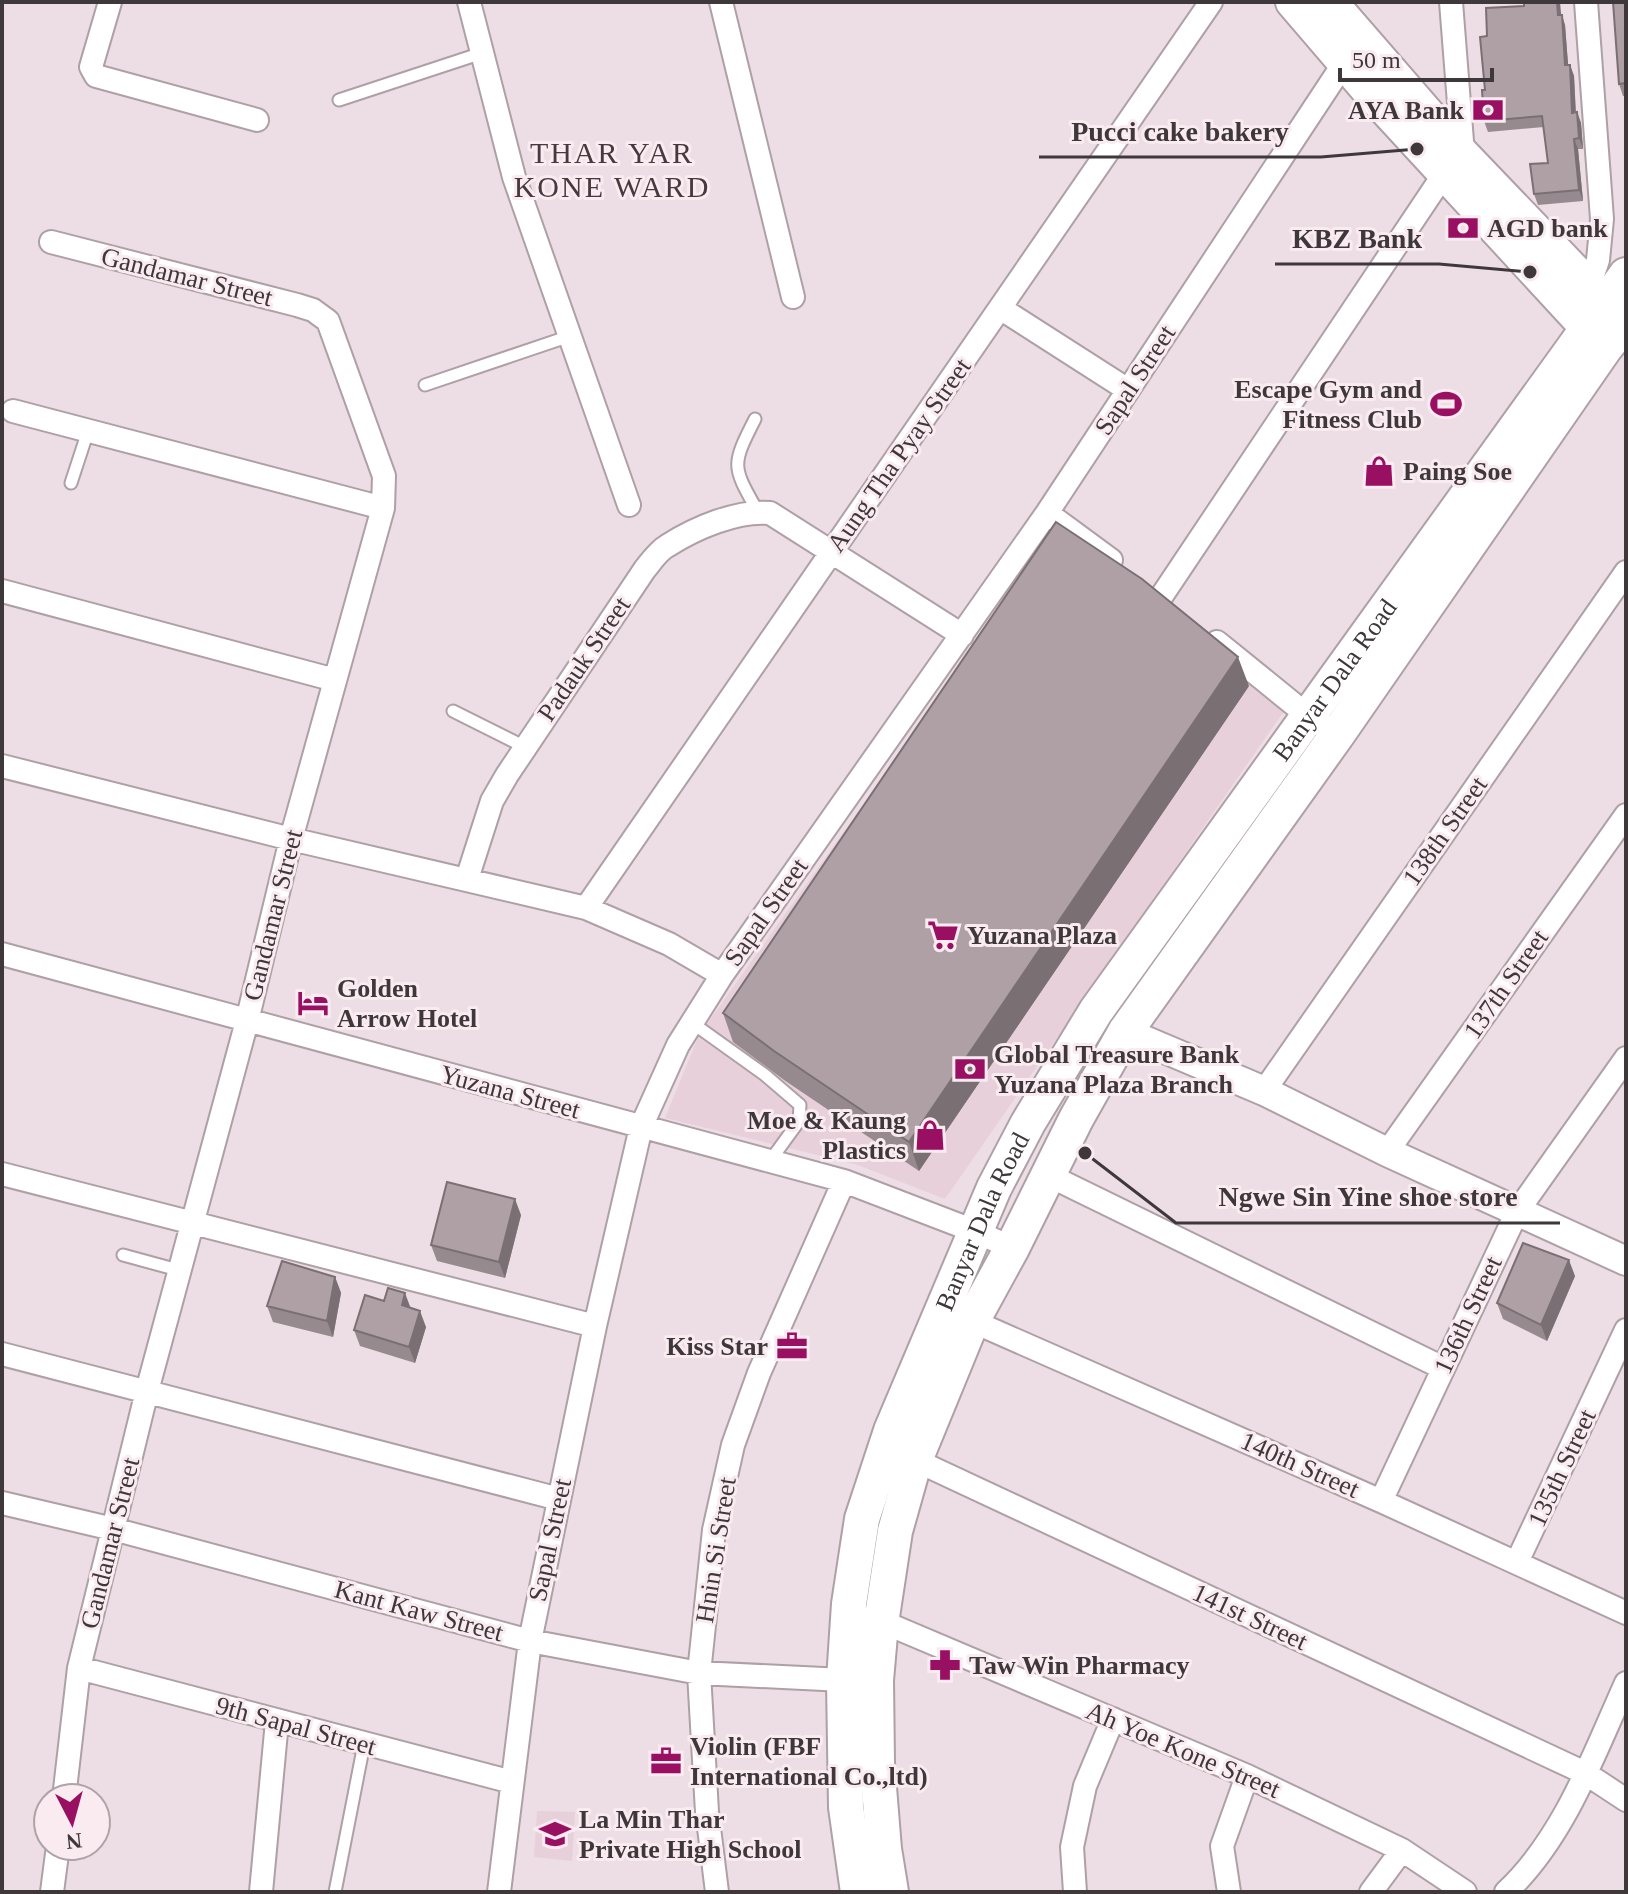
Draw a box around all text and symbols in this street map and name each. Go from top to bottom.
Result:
scale bar [1340,32,1492,82]
text: 50 m [1352,47,1401,73]
bank icon: AYA Bank [1471,93,1505,127]
place label: AYA Bank [1348,96,1465,125]
callout: Pucci cake bakery [1039,105,1321,157]
text: Pucci cake bakery [1071,116,1289,147]
district label: THAR YAR KONE WARD [514,136,710,203]
bank icon: AGD bank [1446,211,1480,245]
callout: KBZ Bank [1275,212,1439,264]
place label: AGD bank [1487,214,1608,243]
text: KBZ Bank [1292,223,1422,254]
street label: Gandamar Street [98,242,276,312]
street label: Sapal Street [1089,319,1182,440]
street label: Aung Tha Pyay Street [821,352,977,557]
place label: Escape Gym and Fitness Club [1234,375,1423,434]
sports icon: Escape Gym and Fitness Club [1429,387,1463,421]
shop icon: Paing Soe [1362,454,1396,488]
place label: Paing Soe [1403,457,1512,486]
street label: Padauk Street [532,591,637,727]
street label: Banyar Dala Road [1267,593,1402,766]
street label: 138th Street [1397,770,1494,891]
street label: Gandamar Street [238,826,308,1004]
street label: Sapal Street [718,852,814,971]
supermarket icon: Yuzana Plaza [926,918,960,952]
place label: Yuzana Plaza [967,921,1117,950]
street label: 137th Street [1458,923,1555,1044]
place label: Golden Arrow Hotel [337,974,477,1033]
hotel icon: Golden Arrow Hotel [296,986,330,1020]
place label: Global Treasure Bank Yuzana Plaza Branch [994,1040,1240,1099]
bank icon: Global Treasure Bank Yuzana Plaza Branch [953,1052,987,1086]
street label: Yuzana Street [437,1059,584,1125]
place label: Moe & Kaung Plastics [747,1106,906,1165]
shop icon: Moe & Kaung Plastics [913,1118,947,1152]
street label: Banyar Dala Road [929,1128,1035,1315]
callout: Ngwe Sin Yine shoe store [1176,1171,1560,1223]
text: Ngwe Sin Yine shoe store [1218,1181,1518,1212]
street label: 136th Street [1428,1251,1508,1378]
office icon: Kiss Star [775,1329,809,1363]
place label: Kiss Star [666,1332,768,1361]
street label: 135th Street [1522,1404,1602,1531]
street label: 140th Street [1236,1426,1364,1504]
street label: Gandamar Street [75,1454,145,1632]
street label: Hnin Si Street [690,1474,742,1625]
street label: Sapal Street [523,1475,577,1604]
street label: Kant Kaw Street [332,1575,507,1648]
street label: 141st Street [1188,1578,1313,1657]
pharmacy icon: Taw Win Pharmacy [928,1648,962,1682]
place label: Taw Win Pharmacy [969,1651,1190,1680]
street label: 9th Sapal Street [213,1691,380,1762]
street label: Ah Yoe Kone Street [1082,1696,1285,1804]
place label: Violin (FBF International Co.,ltd) [690,1732,928,1791]
office icon: Violin (FBF International Co.,ltd) [649,1744,683,1778]
north arrow [32,1782,112,1862]
place label: La Min Thar Private High School [579,1805,801,1864]
school or university icon: La Min Thar Private High School [538,1817,572,1851]
text: N [65,1828,83,1855]

